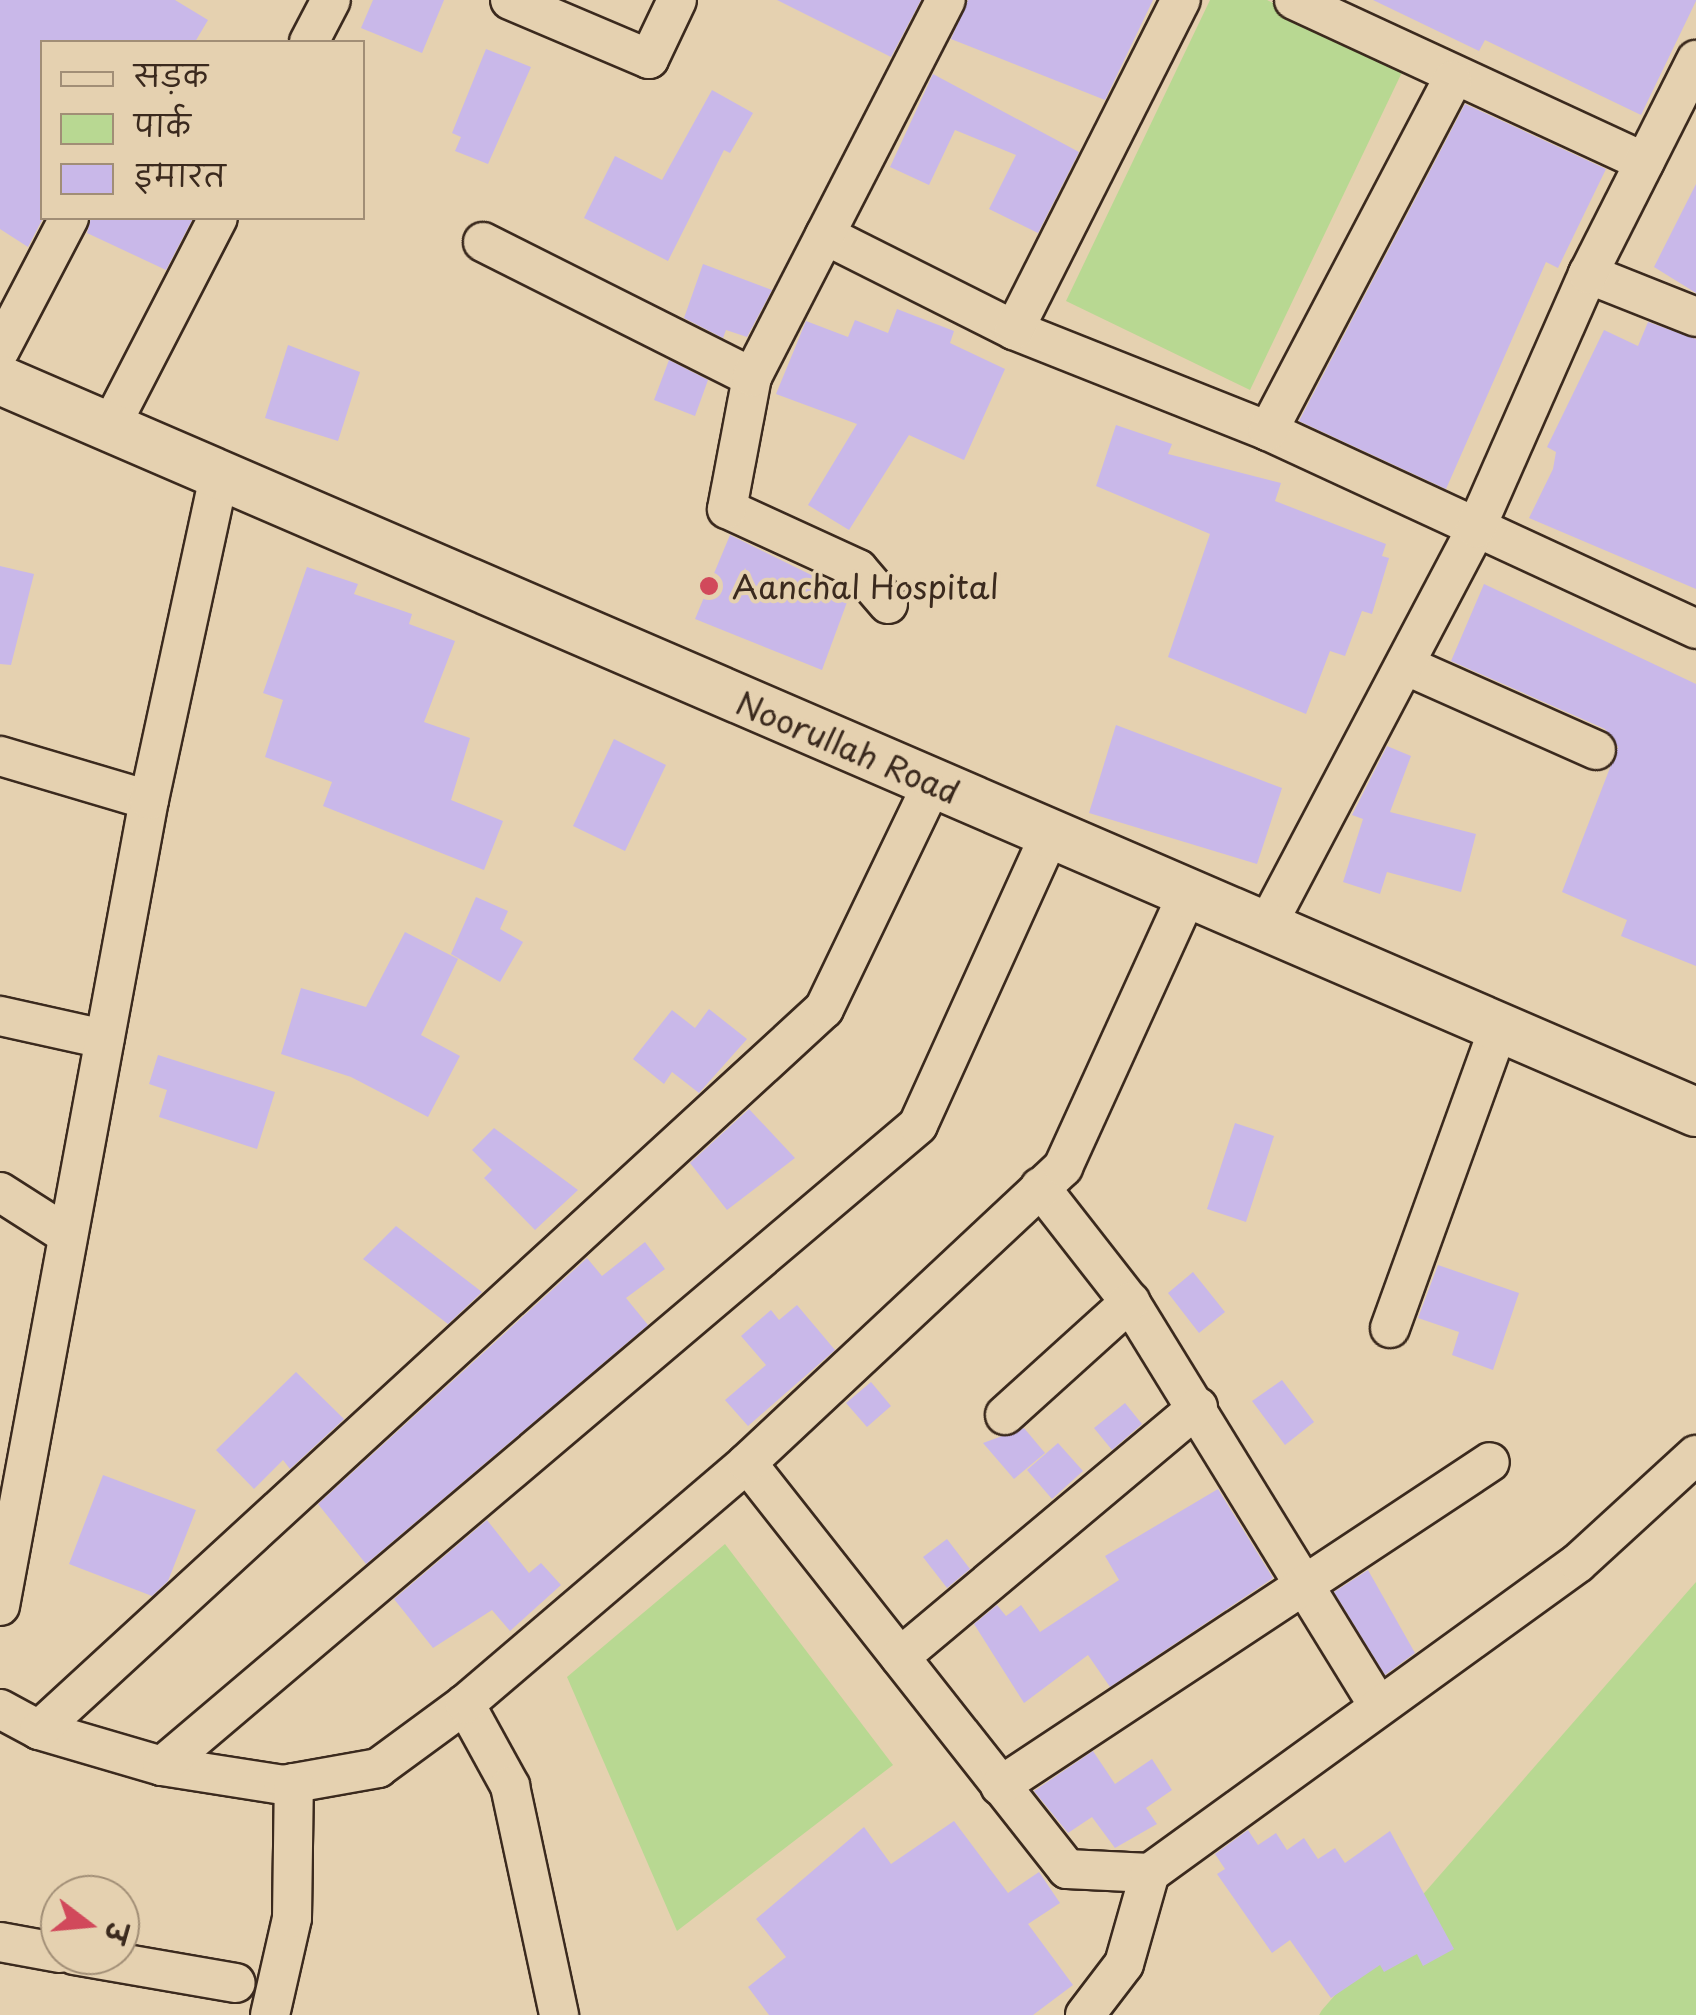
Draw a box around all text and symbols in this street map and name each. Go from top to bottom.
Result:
legend [40,40,365,220]
text: सड़क [134,52,208,97]
text: पार्क [134,102,191,147]
text: इमारत [134,152,226,197]
place label: Aanchal Hospital [732,567,999,605]
marker: Aanchal Hospital [696,573,722,599]
street label: Noorullah Road [731,683,965,811]
north arrow [40,1875,140,1975]
text: उ [94,1918,141,1948]

